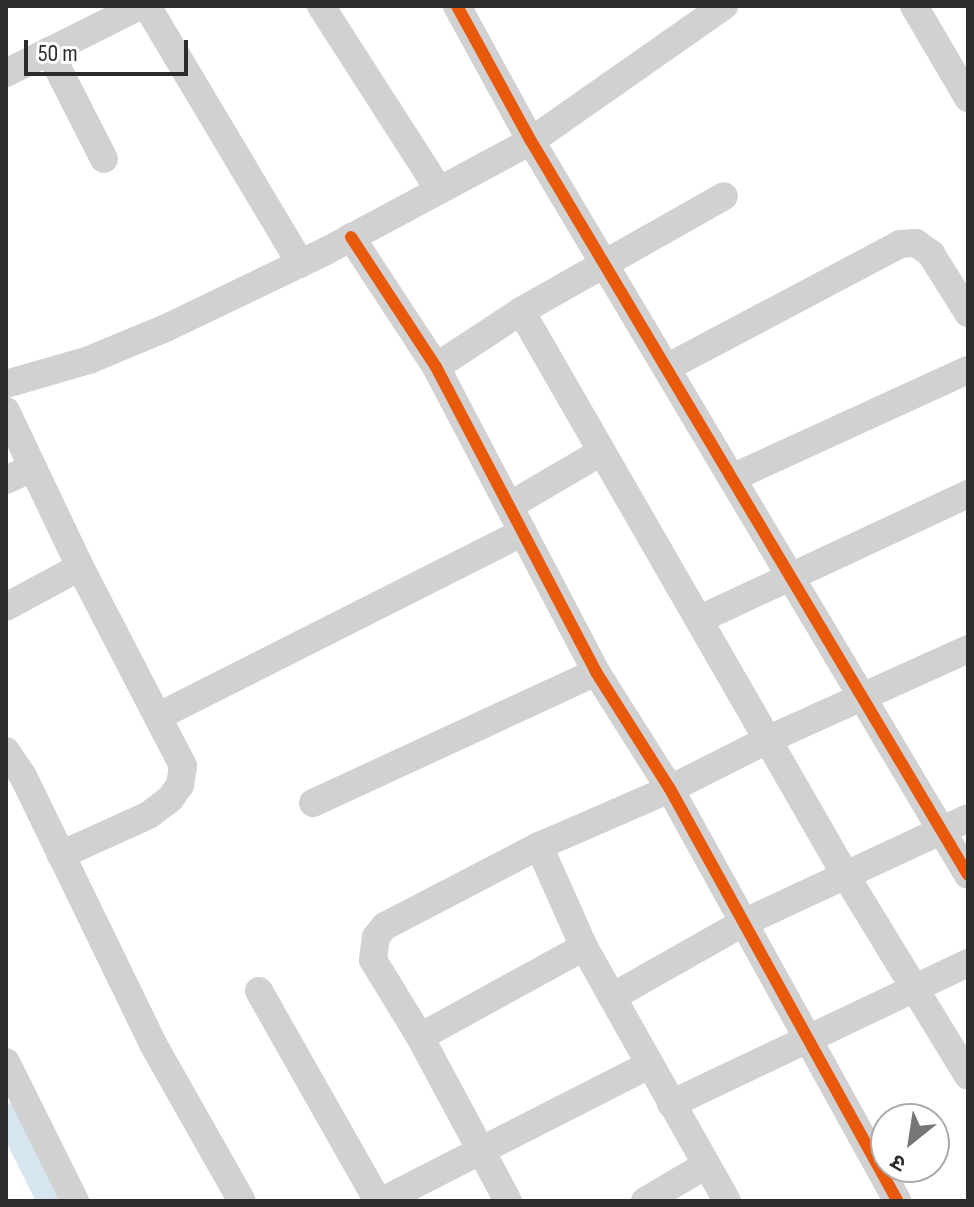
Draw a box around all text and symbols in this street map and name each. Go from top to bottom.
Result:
scale bar [28,24,192,74]
text: 50 m [38,39,78,68]
north arrow [870,1103,950,1183]
text: उ [886,1148,911,1177]

